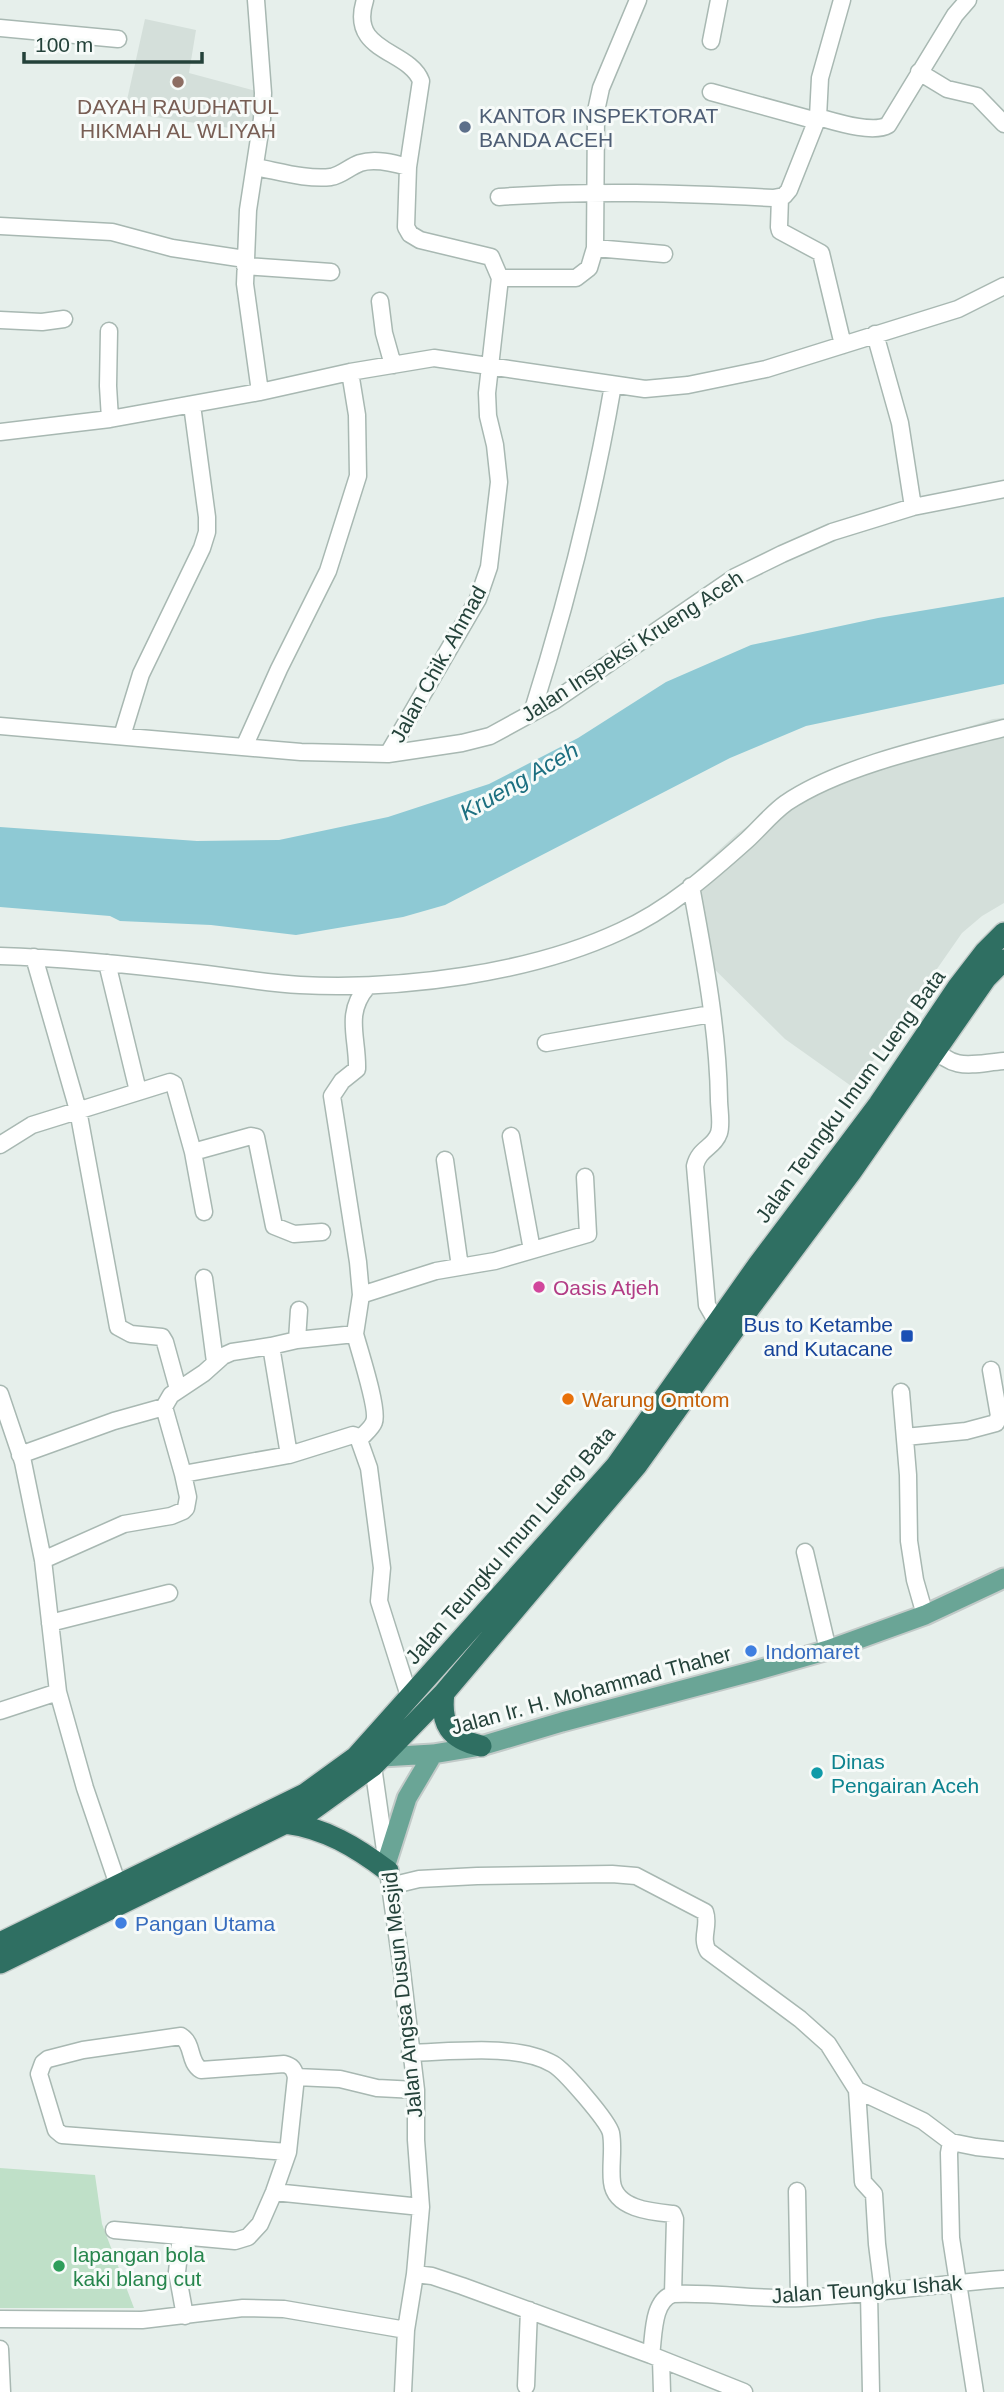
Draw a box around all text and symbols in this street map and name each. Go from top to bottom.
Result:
scale bar [24,21,203,65]
text: 100 m [35,33,93,56]
marker: DAYAH RAUDHATUL HIKMAH AL WLIYAH [170,74,186,90]
place label: DAYAH RAUDHATUL HIKMAH AL WLIYAH [77,95,279,142]
place label: KANTOR INSPEKTORAT BANDA ACEH [479,104,718,151]
marker: KANTOR INSPEKTORAT BANDA ACEH [457,119,473,135]
street label: Jalan Inspeksi Krueng Aceh [517,566,747,726]
street label: Jalan Chik. Ahmad [385,582,491,746]
water label: Krueng Aceh [455,737,583,825]
street label: Jalan Teungku Imum Lueng Bata [751,965,950,1227]
place label: Oasis Atjeh [553,1276,659,1299]
marker: Oasis Atjeh [531,1279,547,1295]
place label: Bus to Ketambe and Kutacane [744,1313,893,1360]
marker: Bus to Ketambe and Kutacane [899,1328,915,1344]
place label: Warung Omtom [582,1388,729,1411]
marker: Warung Omtom [560,1391,576,1407]
street label: Jalan Teungku Imum Lueng Bata [401,1421,619,1668]
place label: Indomaret [765,1640,860,1663]
street label: Jalan Ir. H. Mohammad Thaher [448,1641,734,1739]
marker: Indomaret [743,1643,759,1659]
place label: Dinas Pengairan Aceh [831,1750,979,1797]
marker: Dinas Pengairan Aceh [809,1765,825,1781]
street label: Jalan Angsa Dusun Mesjid [378,1871,426,2119]
place label: Pangan Utama [135,1912,275,1935]
marker: Pangan Utama [113,1915,129,1931]
place label: lapangan bola kaki blang cut [73,2243,205,2290]
marker: lapangan bola kaki blang cut [51,2258,67,2274]
street label: Jalan Teungku Ishak [771,2271,964,2307]

